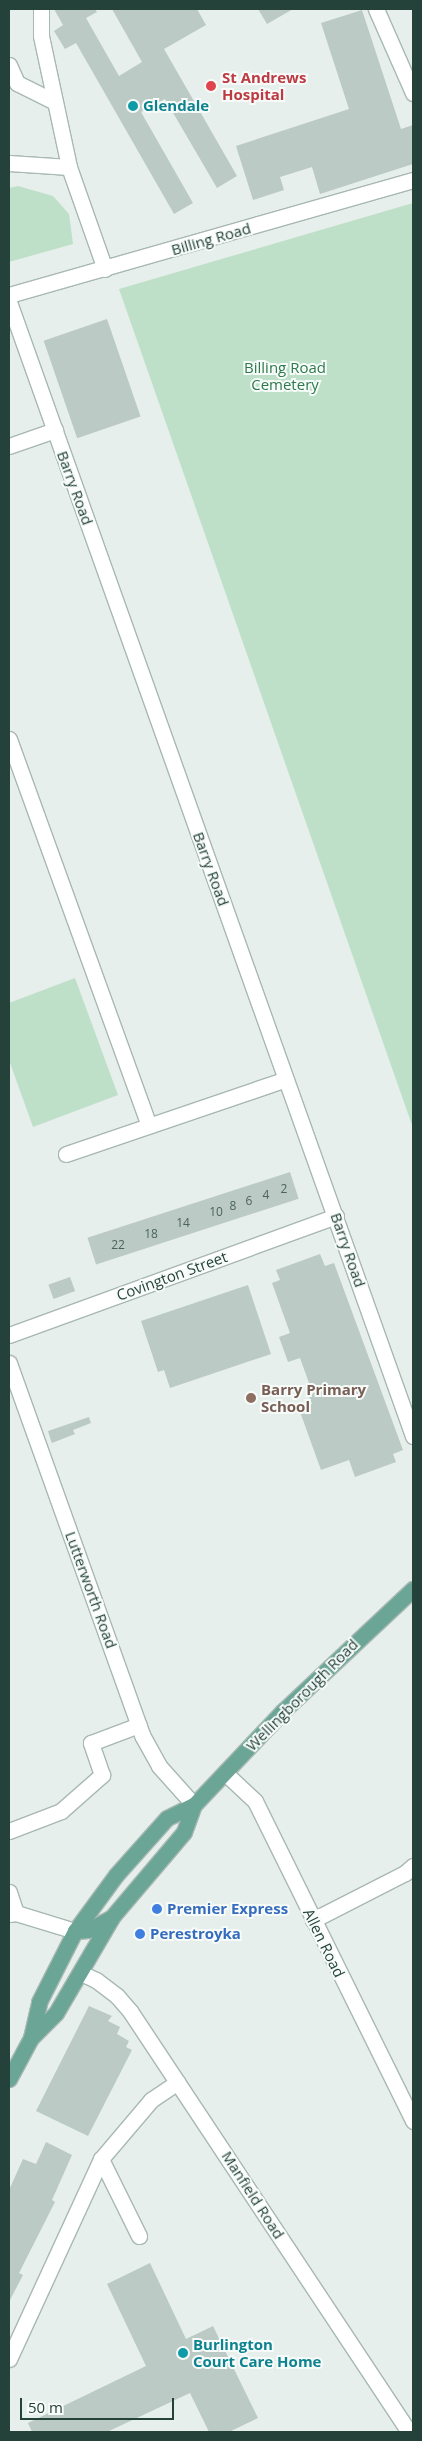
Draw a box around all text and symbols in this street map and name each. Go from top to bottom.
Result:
place label: St Andrews Hospital [222,68,306,103]
marker: St Andrews Hospital [204,79,218,93]
place label: Glendale [143,97,209,115]
marker: Glendale [127,100,139,112]
street label: Billing Road [169,219,253,259]
park label: Billing Road Cemetery [244,358,326,393]
street label: Barry Road [53,449,97,527]
street label: Barry Road [189,830,233,908]
house number: 2 [281,1182,287,1196]
house number: 4 [263,1188,269,1202]
house number: 6 [246,1194,252,1208]
house number: 8 [230,1199,236,1213]
house number: 10 [209,1205,223,1219]
street label: Barry Road [327,1210,369,1290]
house number: 14 [176,1216,190,1230]
house number: 18 [144,1227,158,1241]
house number: 22 [111,1238,125,1252]
street label: Covington Street [114,1248,230,1304]
place label: Barry Primary School [261,1380,366,1415]
marker: Barry Primary School [245,1392,257,1404]
street label: Lutterworth Road [61,1529,121,1651]
street label: Wellingborough Road [242,1635,362,1755]
place label: Premier Express [167,1900,288,1918]
marker: Premier Express [151,1903,163,1915]
street label: Allen Road [300,1906,348,1980]
place label: Perestroyka [150,1925,241,1943]
marker: Perestroyka [134,1928,146,1940]
street label: Manfield Road [218,2148,288,2242]
place label: Burlington Court Care Home [193,2335,321,2370]
marker: Burlington Court Care Home [177,2347,189,2359]
scale bar [22,2388,176,2420]
text: 50 m [28,2397,63,2417]

